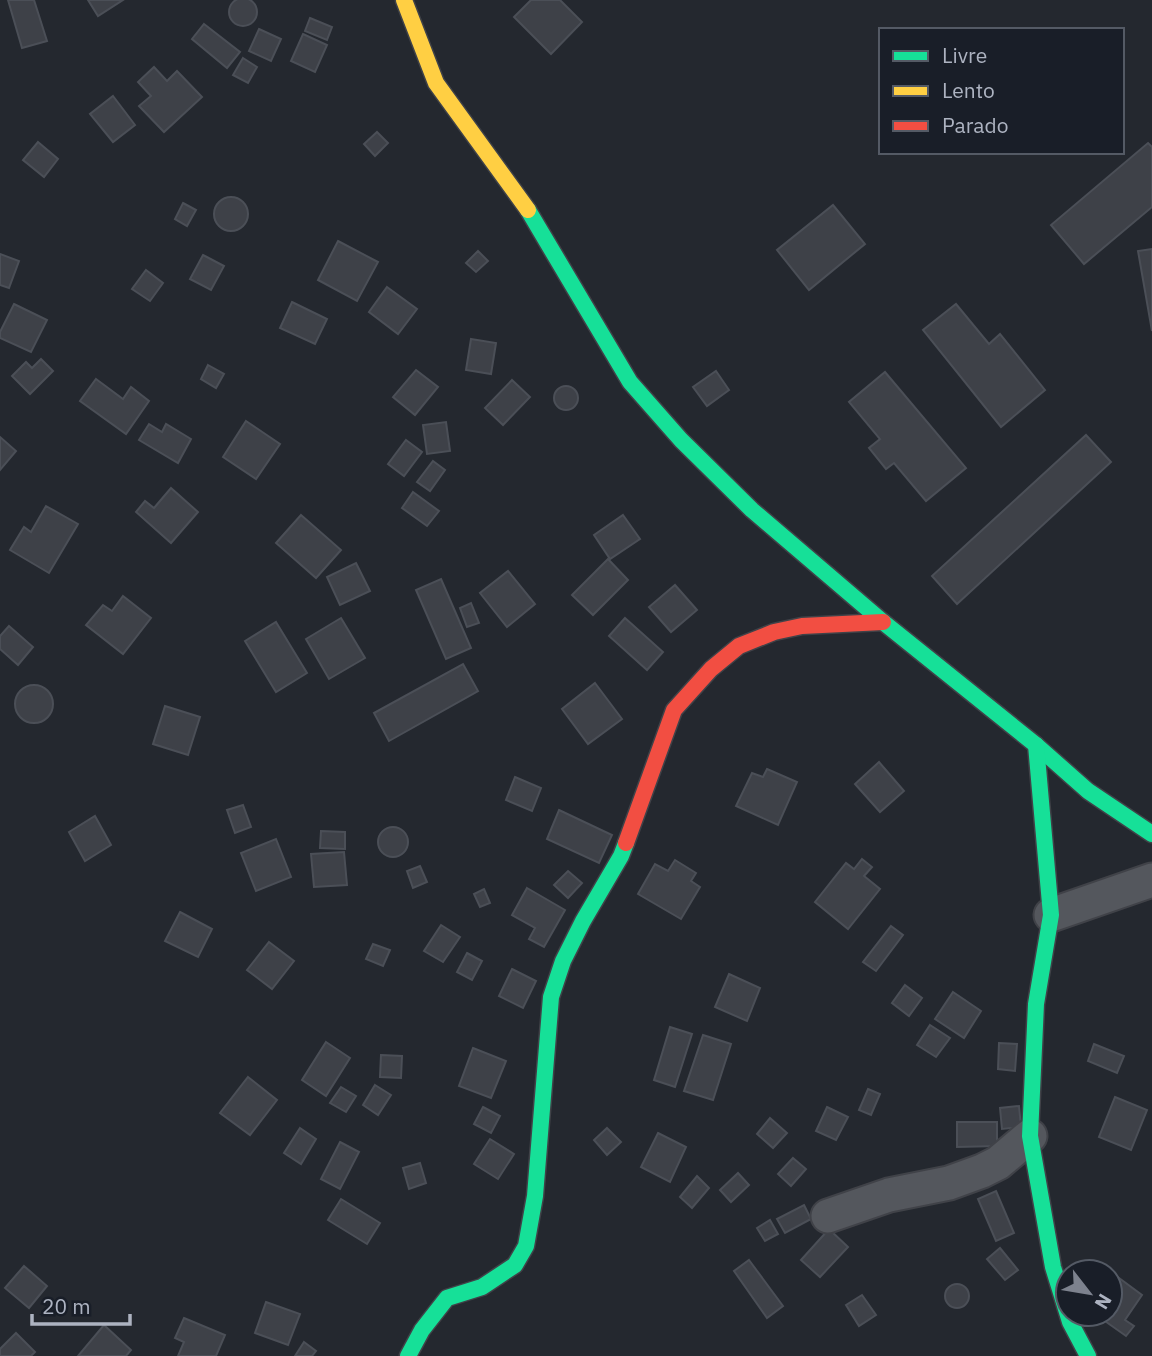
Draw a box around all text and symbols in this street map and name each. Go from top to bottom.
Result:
legend [879,28,1124,154]
text: Livre [942,41,987,69]
text: Lento [942,76,995,104]
text: Parado [942,111,1009,139]
north arrow [1054,1258,1124,1328]
scale bar [32,1282,130,1326]
text: N [1090,1290,1117,1314]
text: 20 m [42,1292,91,1320]

